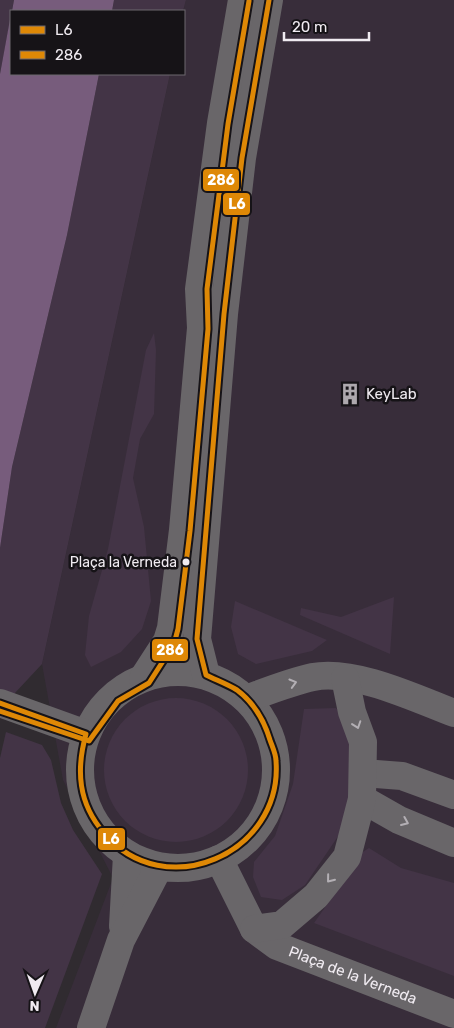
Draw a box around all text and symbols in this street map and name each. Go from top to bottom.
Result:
legend [10,10,185,75]
scale bar [284,10,369,42]
text: 20 m [292,18,327,36]
text: L6 [55,21,73,39]
text: 286 [55,46,82,64]
line badge: 286 [202,168,240,192]
text: 286 [207,172,235,189]
line badge: L6 [222,192,251,216]
text: L6 [228,196,246,213]
building icon: KeyLab [337,381,363,407]
place label: KeyLab [366,385,417,403]
place label: Plaça la Verneda [70,554,177,571]
marker: Plaça la Verneda [181,557,191,567]
line badge: 286 [151,638,189,662]
text: 286 [156,642,184,659]
one-way arrow [288,678,296,688]
one-way arrow [351,721,361,729]
one-way arrow [400,816,409,827]
line badge: L6 [97,827,126,851]
text: L6 [102,831,120,848]
one-way arrow [326,873,335,882]
street label: Plaça de la Verneda [286,942,419,1008]
north arrow [10,968,60,1018]
text: N [29,997,40,1014]

